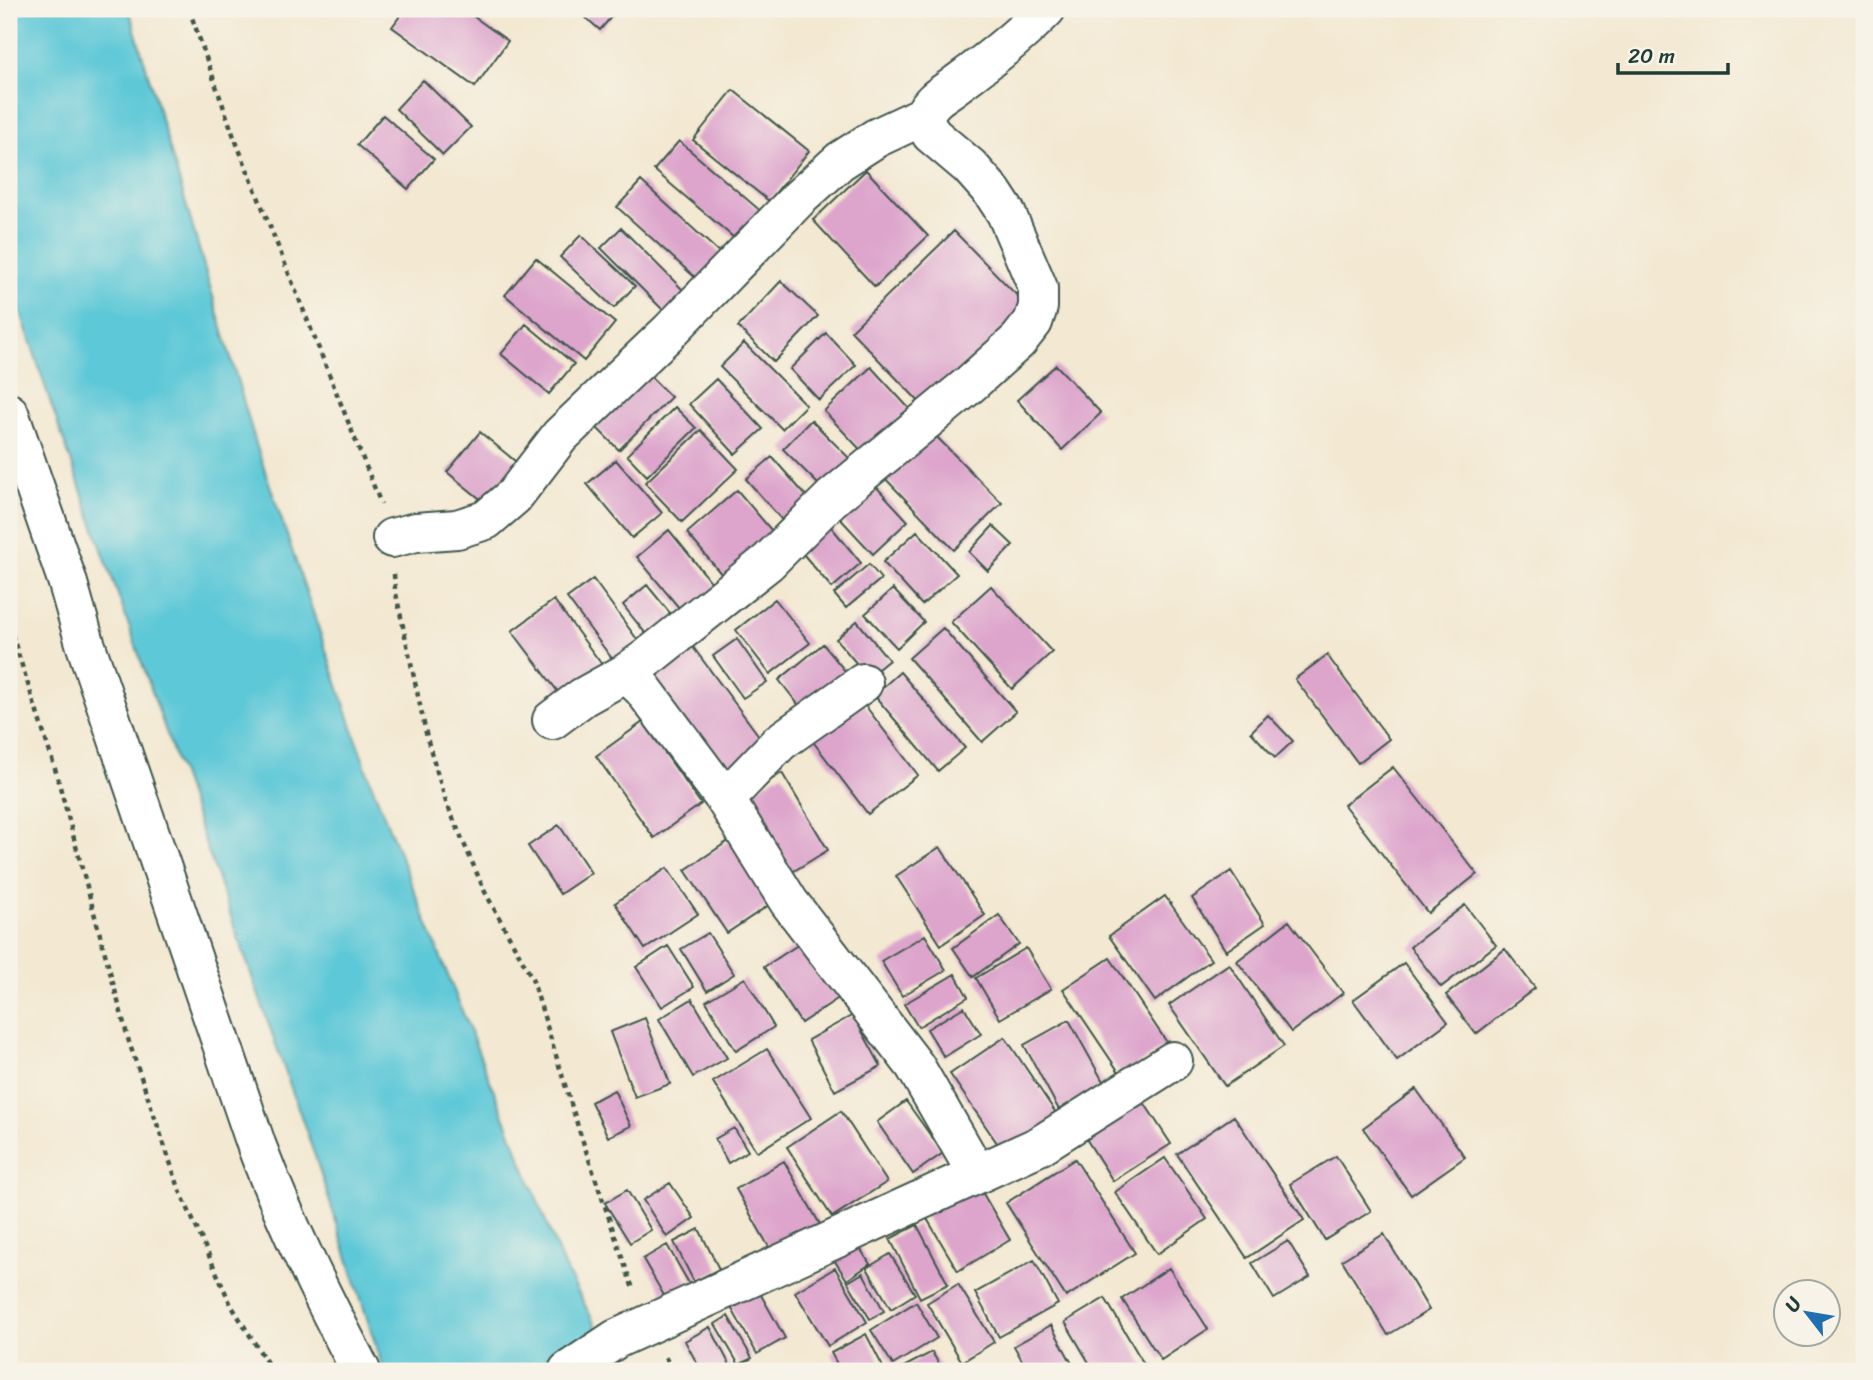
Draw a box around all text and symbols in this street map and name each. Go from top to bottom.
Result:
scale bar [1618,32,1728,76]
text: 20 m [1628,37,1675,75]
north arrow [1772,1278,1842,1348]
text: U [1775,1289,1811,1318]

